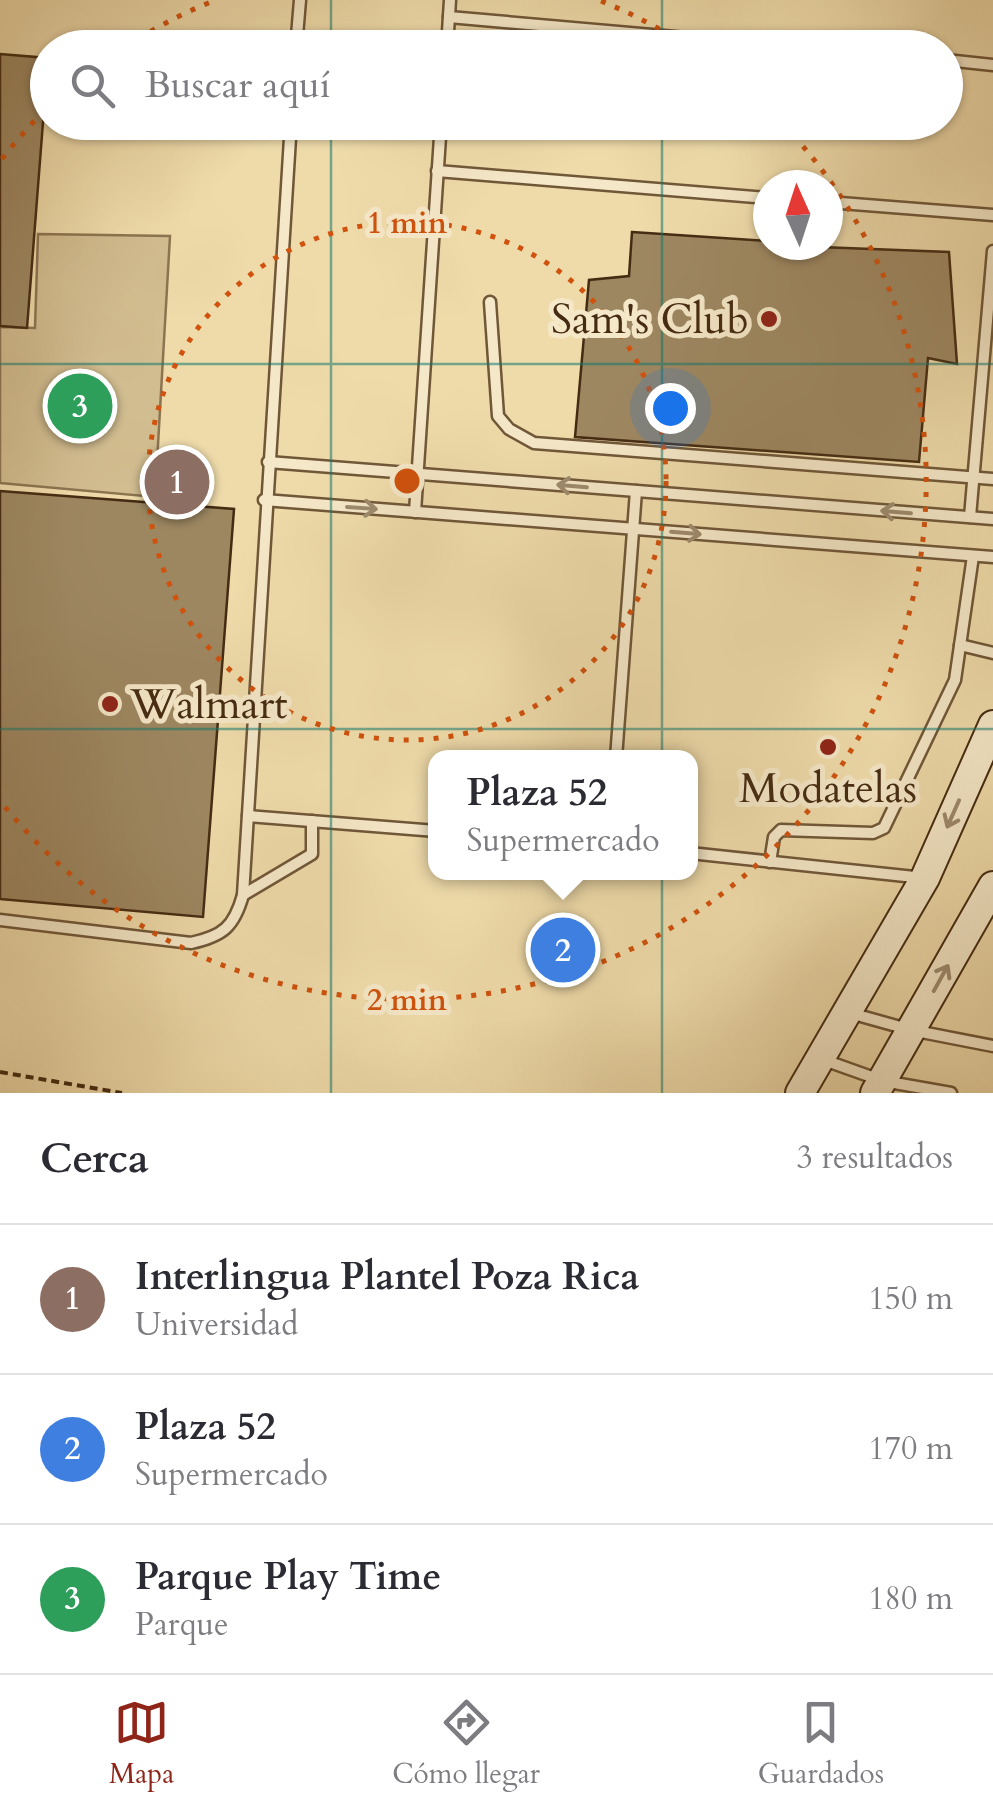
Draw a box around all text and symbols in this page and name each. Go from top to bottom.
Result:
search box [30,30,963,140]
icon: search [65,58,120,113]
text: Buscar aquí [145,59,331,111]
north arrow [753,170,843,260]
text: 1 min [367,203,447,244]
place label: Sam's Club [551,291,749,348]
marker: Sam's Club [758,308,780,330]
pin: 3 [48,368,112,444]
your location [645,383,696,434]
pin: 1 [144,444,210,520]
centre of rings [389,463,425,499]
one-way arrow [556,476,588,495]
one-way arrow [345,498,377,517]
one-way arrow [880,502,912,521]
one-way arrow [669,524,701,543]
place label: Walmart [129,676,287,733]
marker: Walmart [99,693,121,715]
marker: Modatelas [817,736,839,758]
popup [428,750,698,880]
place label: Modatelas [739,760,917,817]
text: Plaza 52 [467,767,607,819]
one-way arrow [943,798,961,829]
text: Supermercado [467,819,659,863]
pin: 2 [530,912,596,988]
one-way arrow [931,964,951,993]
text: 2 min [367,980,447,1021]
text: Cerca [40,1130,149,1187]
text: 3 resultados [796,1136,953,1180]
text: Interlingua Plantel Poza Rica [135,1251,639,1303]
text: 1 [64,1277,81,1321]
text: 150 m [868,1277,953,1321]
text: Universidad [135,1303,298,1347]
text: Plaza 52 [135,1401,276,1453]
text: 2 [64,1427,81,1471]
text: 170 m [868,1427,953,1471]
text: Supermercado [135,1453,328,1497]
text: Parque Play Time [135,1551,441,1603]
text: 3 [64,1577,81,1621]
text: 180 m [868,1577,953,1621]
text: Parque [135,1603,229,1647]
tab: Mapa [109,1695,174,1793]
tab: Cómo llegar [392,1695,540,1793]
tab: Guardados [758,1695,884,1793]

